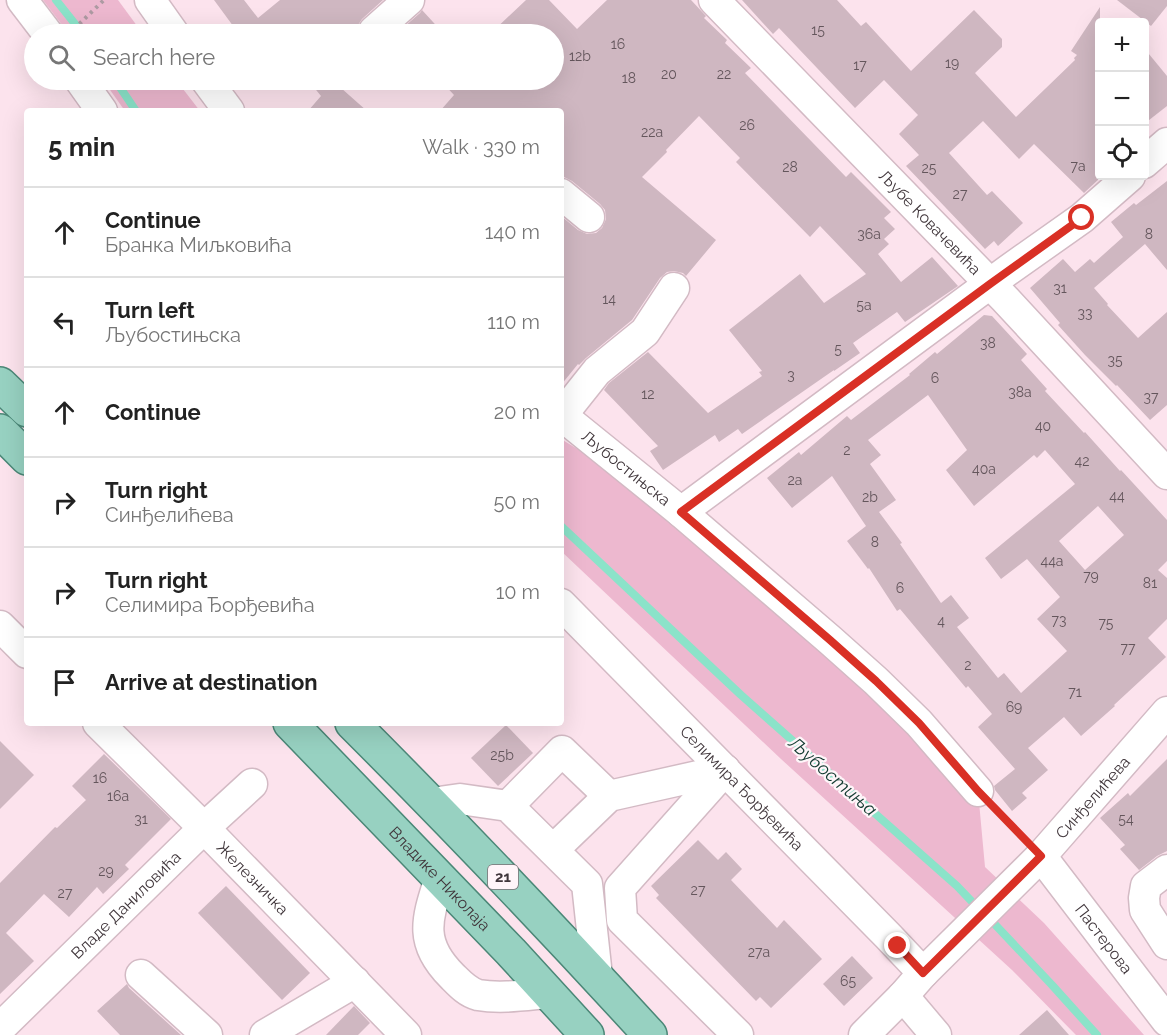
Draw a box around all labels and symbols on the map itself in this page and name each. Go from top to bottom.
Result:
house number: 15 [811,22,825,38]
house number: 16 [611,36,625,52]
house number: 12b [569,48,591,64]
house number: 19 [945,55,959,71]
house number: 17 [853,57,867,73]
house number: 20 [661,66,677,82]
house number: 22 [717,66,731,82]
house number: 18 [622,70,636,86]
house number: 26 [739,117,755,133]
house number: 22a [641,124,663,140]
house number: 7a [1070,158,1086,174]
house number: 28 [782,159,798,175]
house number: 25 [922,160,937,176]
street label: Љубе Ковачевића [875,166,985,278]
house number: 27 [953,186,968,202]
route start [1068,204,1094,230]
house number: 36a [857,226,881,242]
house number: 8 [1145,226,1153,242]
house number: 31 [1053,280,1067,296]
house number: 14 [602,291,616,307]
house number: 5a [856,297,872,313]
house number: 33 [1078,305,1092,321]
house number: 38 [980,335,996,351]
house number: 5 [834,341,842,357]
house number: 35 [1107,352,1123,368]
house number: 3 [787,367,795,383]
house number: 6 [931,370,939,386]
house number: 38a [1008,384,1032,400]
house number: 12 [641,386,655,402]
house number: 37 [1144,389,1159,405]
house number: 40 [1035,418,1051,434]
street label: Љубостињска [578,426,675,509]
house number: 2 [843,442,851,458]
house number: 42 [1075,453,1089,469]
house number: 40a [972,461,996,477]
house number: 2a [788,472,802,488]
house number: 44 [1109,488,1125,504]
house number: 2b [862,489,878,505]
house number: 8 [871,534,879,550]
house number: 44a [1041,553,1063,569]
house number: 79 [1083,568,1099,584]
house number: 81 [1143,575,1157,591]
house number: 6 [896,580,904,596]
house number: 73 [1052,612,1066,628]
house number: 4 [937,613,945,629]
house number: 75 [1099,615,1114,631]
house number: 77 [1121,640,1136,656]
house number: 2 [964,657,972,673]
house number: 71 [1068,684,1082,700]
house number: 69 [1006,699,1022,715]
street label: Селимира Ђорђевића [676,721,808,854]
water label: Љубостиња [784,731,882,820]
house number: 25b [490,747,514,763]
street label: Синђелићева [1051,752,1134,842]
house number: 16 [93,770,107,786]
house number: 16a [107,788,129,804]
house number: 31 [134,811,148,827]
house number: 54 [1118,811,1134,827]
street label: Владике Николаја [385,822,495,935]
street label: Железничка [213,837,293,918]
street label: Владе Даниловића [67,847,184,963]
house number: 29 [98,863,114,879]
road number: 21 [488,865,518,889]
house number: 27 [691,882,706,898]
house number: 27 [58,885,73,901]
street label: Пастерова [1071,900,1137,977]
route end [884,932,910,958]
house number: 27a [748,944,770,960]
house number: 65 [840,973,856,989]

